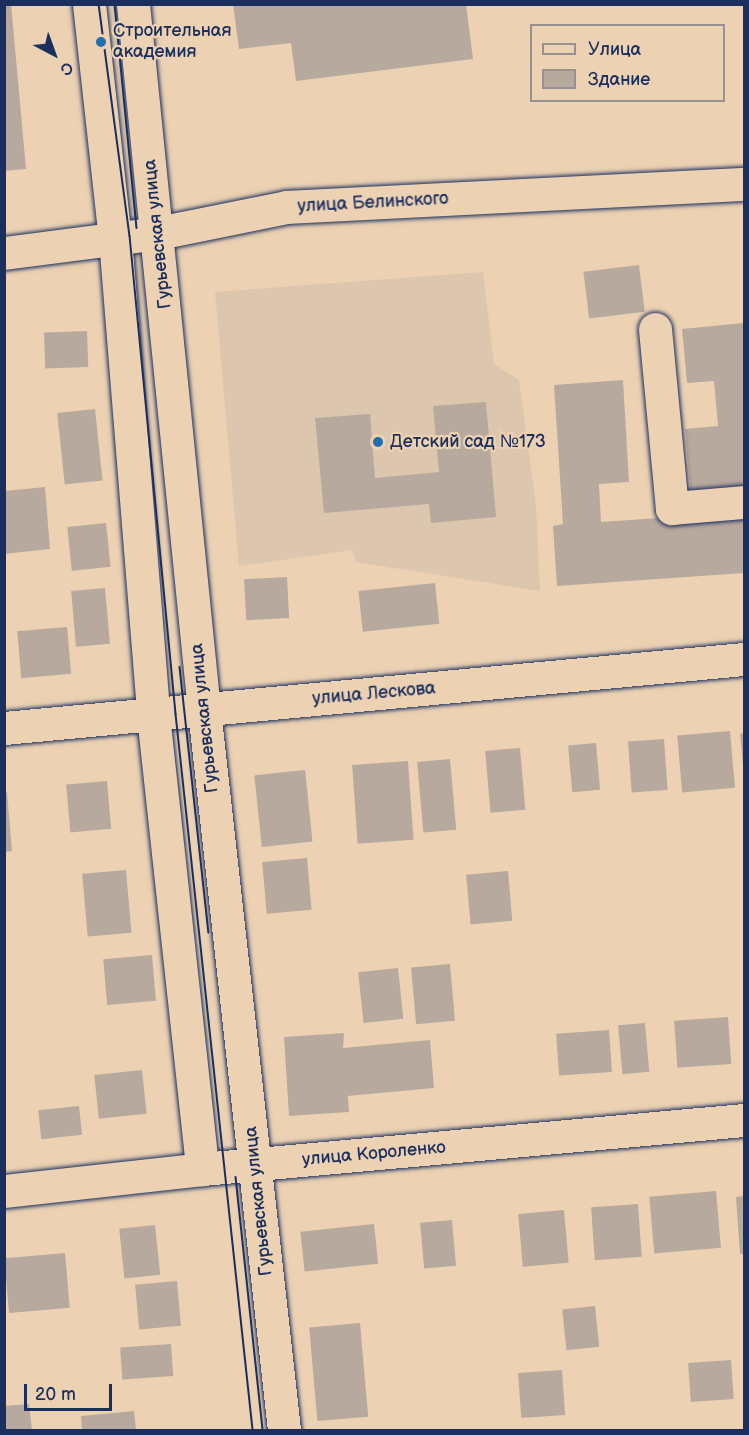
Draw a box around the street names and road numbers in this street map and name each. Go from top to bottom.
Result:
street label: Гурьевская улица [139,158,177,310]
street label: улица Белинского [297,188,449,218]
street label: Гурьевская улица [186,642,224,794]
street label: улица Лескова [311,678,437,710]
street label: Гурьевская улица [240,1125,278,1277]
street label: улица Короленко [301,1137,447,1171]

